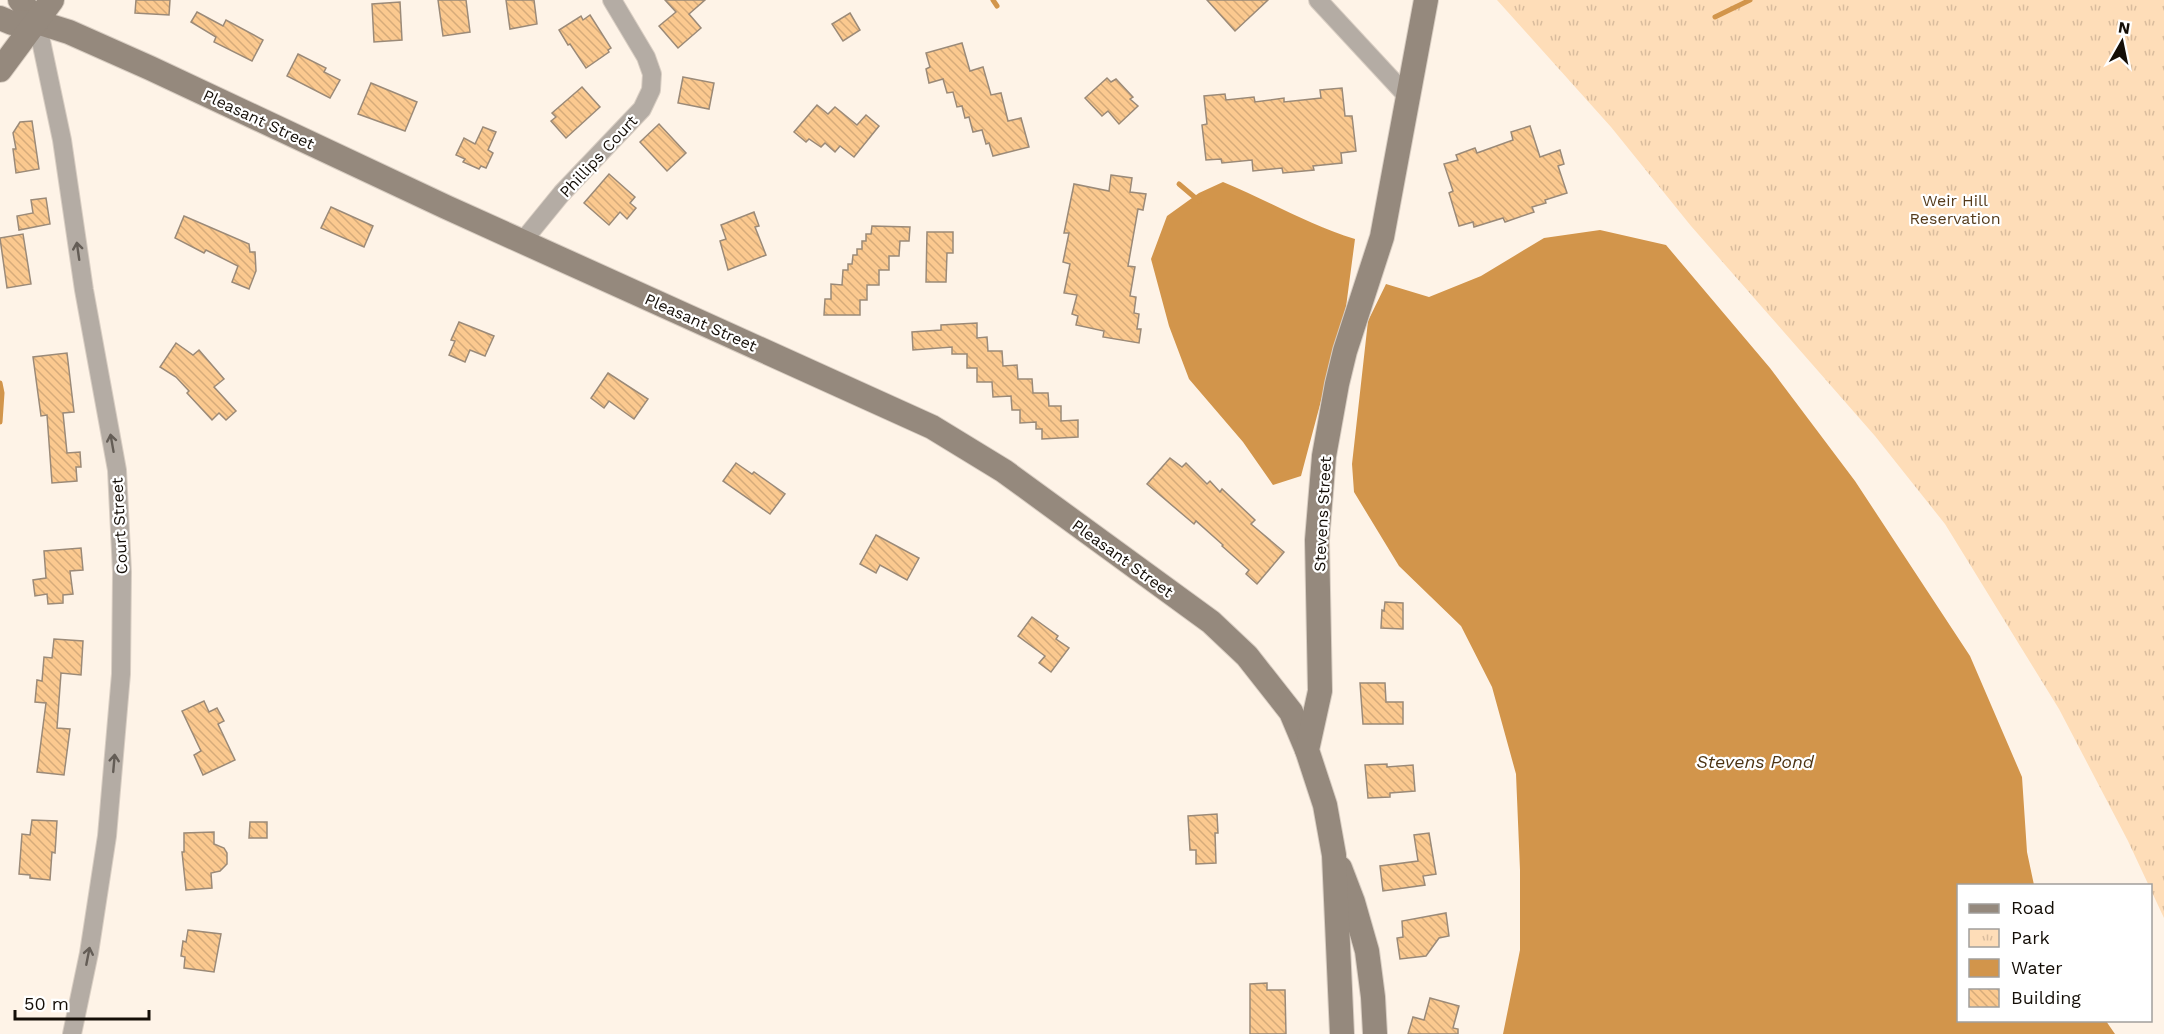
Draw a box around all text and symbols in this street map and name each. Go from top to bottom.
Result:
north arrow [2092,12,2152,72]
text: N [2117,17,2132,38]
street label: Pleasant Street [200,85,318,154]
street label: Phillips Court [556,111,641,201]
park label: Weir Hill Reservation [1909,191,2001,228]
one-way arrow [73,241,84,261]
street label: Pleasant Street [642,289,760,356]
one-way arrow [106,433,117,453]
street label: Stevens Street [1310,456,1335,572]
street label: Court Street [107,477,132,575]
street label: Pleasant Street [1068,515,1177,602]
water label: Stevens Pond [1696,751,1815,772]
one-way arrow [109,753,120,773]
legend [1957,884,2152,1022]
text: Road [2011,897,2055,918]
text: Park [2011,927,2050,948]
one-way arrow [83,947,94,966]
text: Water [2011,957,2063,978]
scale bar [15,983,148,1021]
text: Building [2011,987,2081,1008]
text: 50 m [24,993,69,1014]

